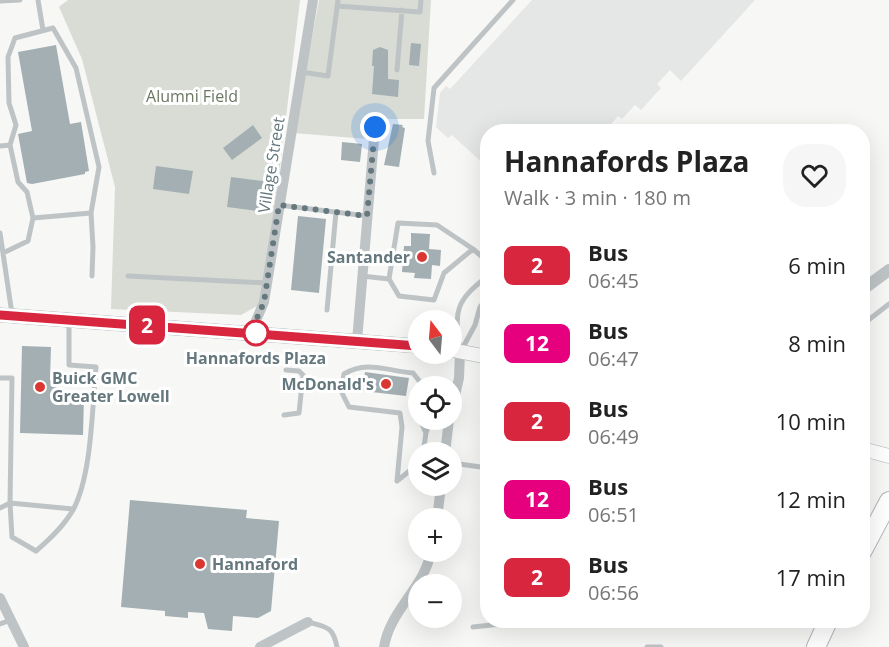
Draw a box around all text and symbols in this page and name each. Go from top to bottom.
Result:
park label: Alumni Field [146,85,238,107]
your location [360,112,390,142]
street label: Village Street [253,115,290,215]
text: Hannafords Plaza [504,142,749,180]
button: heart [783,144,846,207]
text: Walk · 3 min · 180 m [504,184,691,211]
text: Bus [588,237,628,267]
place label: Santander [327,246,410,268]
marker: Santander [415,250,429,264]
text: 6 min [788,250,846,280]
text: 2 [531,251,543,279]
text: 06:45 [588,267,639,294]
line badge: 2 [128,306,166,344]
north arrow [408,310,462,364]
map controls [408,310,462,628]
text: 2 [141,311,153,339]
text: Bus [588,315,628,345]
marker: Hannafords Plaza [243,320,269,346]
text: 8 min [788,328,846,358]
text: 12 [525,329,549,357]
text: 06:47 [588,345,639,372]
place label: Hannafords Plaza [186,347,326,369]
place label: Buick GMC Greater Lowell [52,367,170,407]
place label: McDonald's [282,373,374,395]
button: locate [408,376,462,430]
marker: McDonald's [379,377,393,391]
marker: Buick GMC Greater Lowell [33,380,47,394]
text: Bus [588,393,628,423]
text: 10 min [776,406,846,436]
text: 2 [531,407,543,435]
text: 06:49 [588,423,639,450]
button: layers [408,442,462,496]
text: Bus [588,471,628,501]
text: 12 min [776,484,846,514]
text: 12 [525,485,549,513]
text: 06:51 [588,501,639,528]
button: + [408,508,462,562]
text: Bus [588,549,628,579]
place label: Hannaford [212,553,298,575]
marker: Hannaford [193,557,207,571]
text: 17 min [776,562,846,592]
text: 2 [531,563,543,591]
button: − [408,574,462,628]
text: 06:56 [588,579,639,606]

